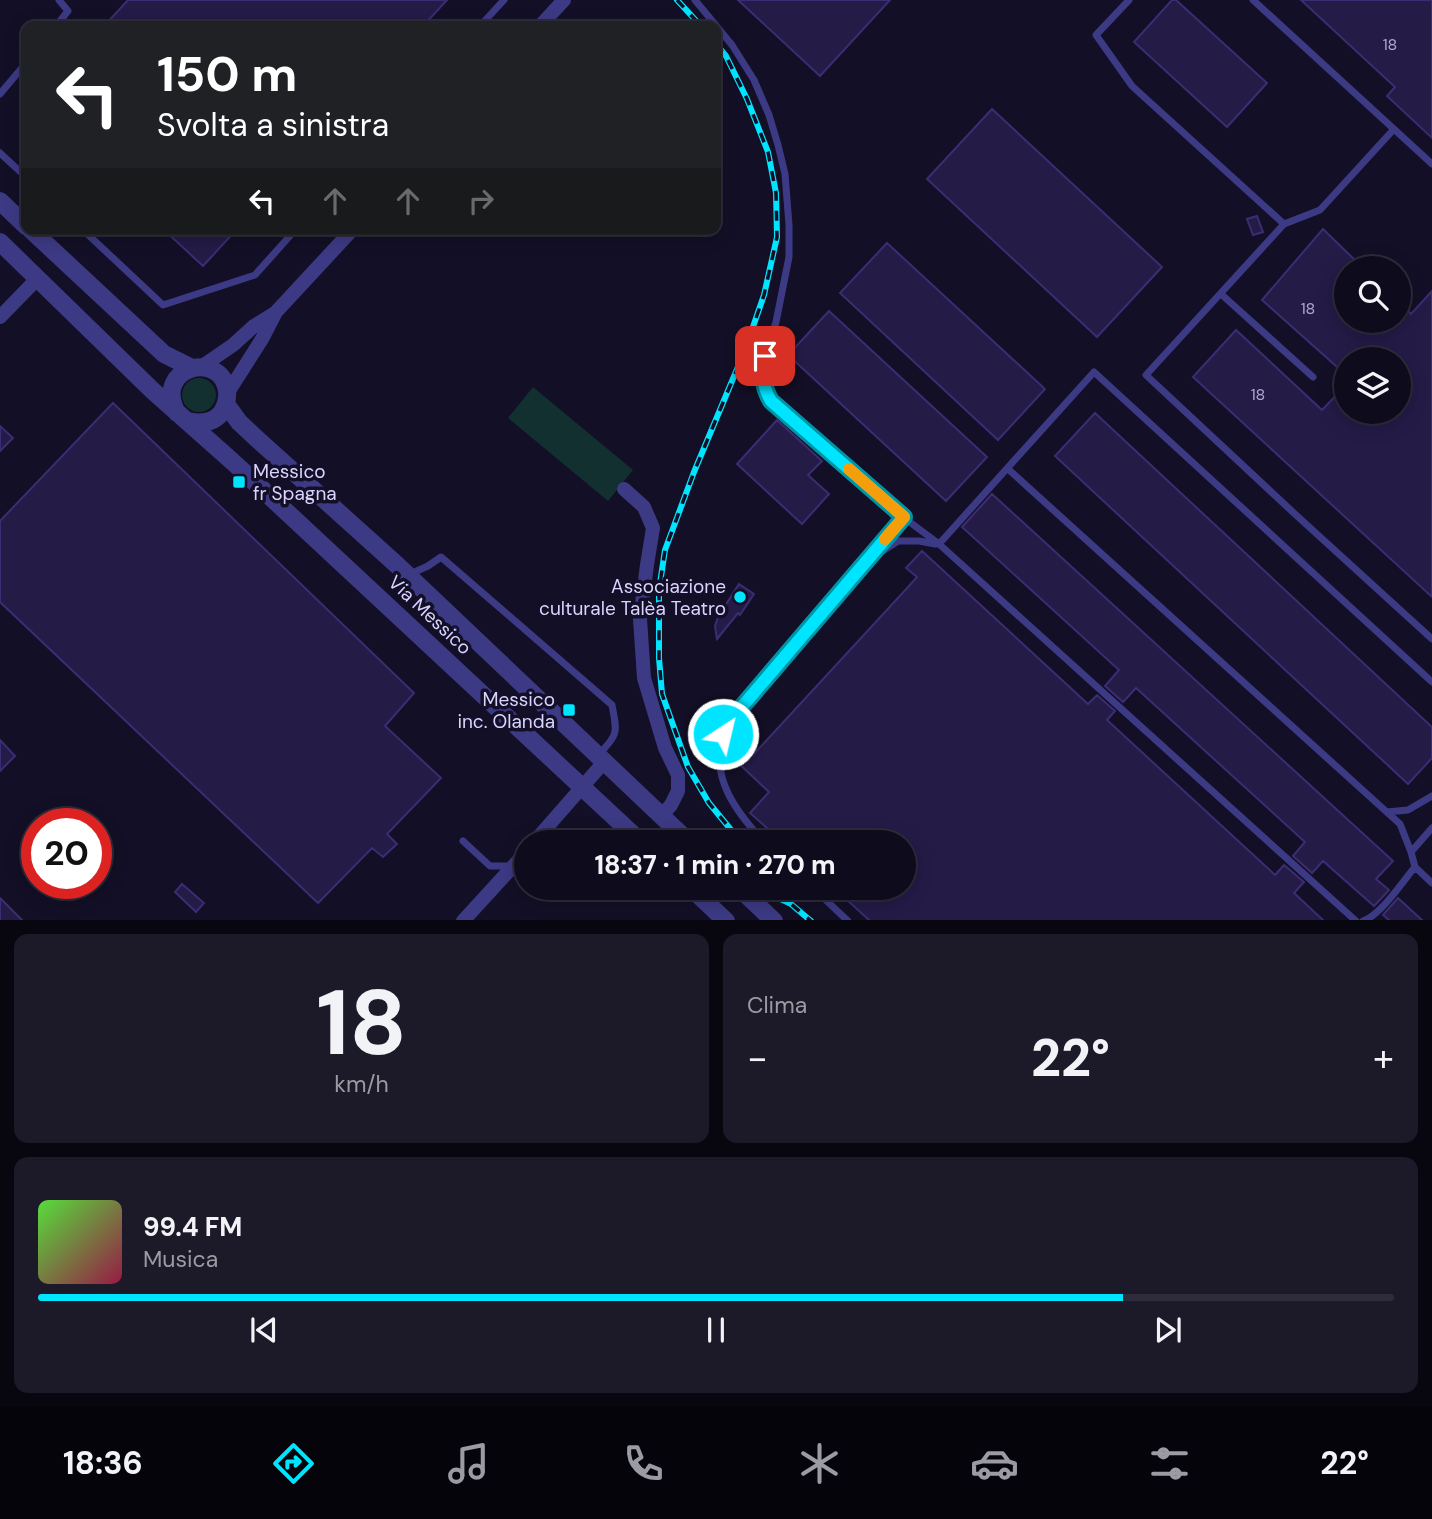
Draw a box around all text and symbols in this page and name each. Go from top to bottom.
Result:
house number: 18 [1383,34,1397,55]
text: 150 m [157,42,297,106]
icon: left [42,49,133,140]
text: Svolta a sinistra [157,104,389,146]
icon: left [243,182,281,220]
icon: ahead [316,182,354,220]
icon: ahead [389,182,427,220]
icon: right [462,182,500,220]
map controls [1334,256,1411,424]
button: search [1334,256,1411,333]
house number: 18 [1301,298,1315,319]
pin [735,326,795,386]
icon: arrive [746,337,784,375]
button: layers [1334,347,1411,424]
house number: 18 [1251,384,1265,405]
place label: Messico fr Spagna [253,459,337,506]
marker: Messico fr Spagna [231,474,247,490]
street label: Via Messico [383,570,477,660]
place label: Associazione culturale Talèa Teatro [539,574,726,621]
marker: Associazione culturale Talèa Teatro [732,589,748,605]
place label: Messico inc. Olanda [457,687,555,734]
position arrow [686,697,760,771]
marker: Messico inc. Olanda [561,702,577,718]
speed limit sign: 20 [21,808,112,899]
text: 18:37 · 1 min · 270 m [594,848,836,882]
text: 18 [316,964,407,1082]
text: Clima [747,990,807,1020]
text: 22° [1031,1024,1110,1092]
text: − [747,1033,768,1083]
text: + [1373,1033,1394,1083]
text: km/h [334,1069,389,1099]
text: 99.4 FM [143,1210,242,1244]
text: Musica [143,1244,218,1274]
icon: previous [245,1311,283,1349]
icon: pause [697,1311,735,1349]
icon: next [1149,1311,1187,1349]
icon: directions [269,1439,318,1488]
icon: music [444,1439,493,1488]
icon: phone [619,1439,668,1488]
icon: climate [795,1439,844,1488]
icon: car [970,1439,1019,1488]
icon: filters [1145,1439,1194,1488]
text: 18:36 [63,1442,143,1484]
text: 22° [1320,1442,1369,1484]

